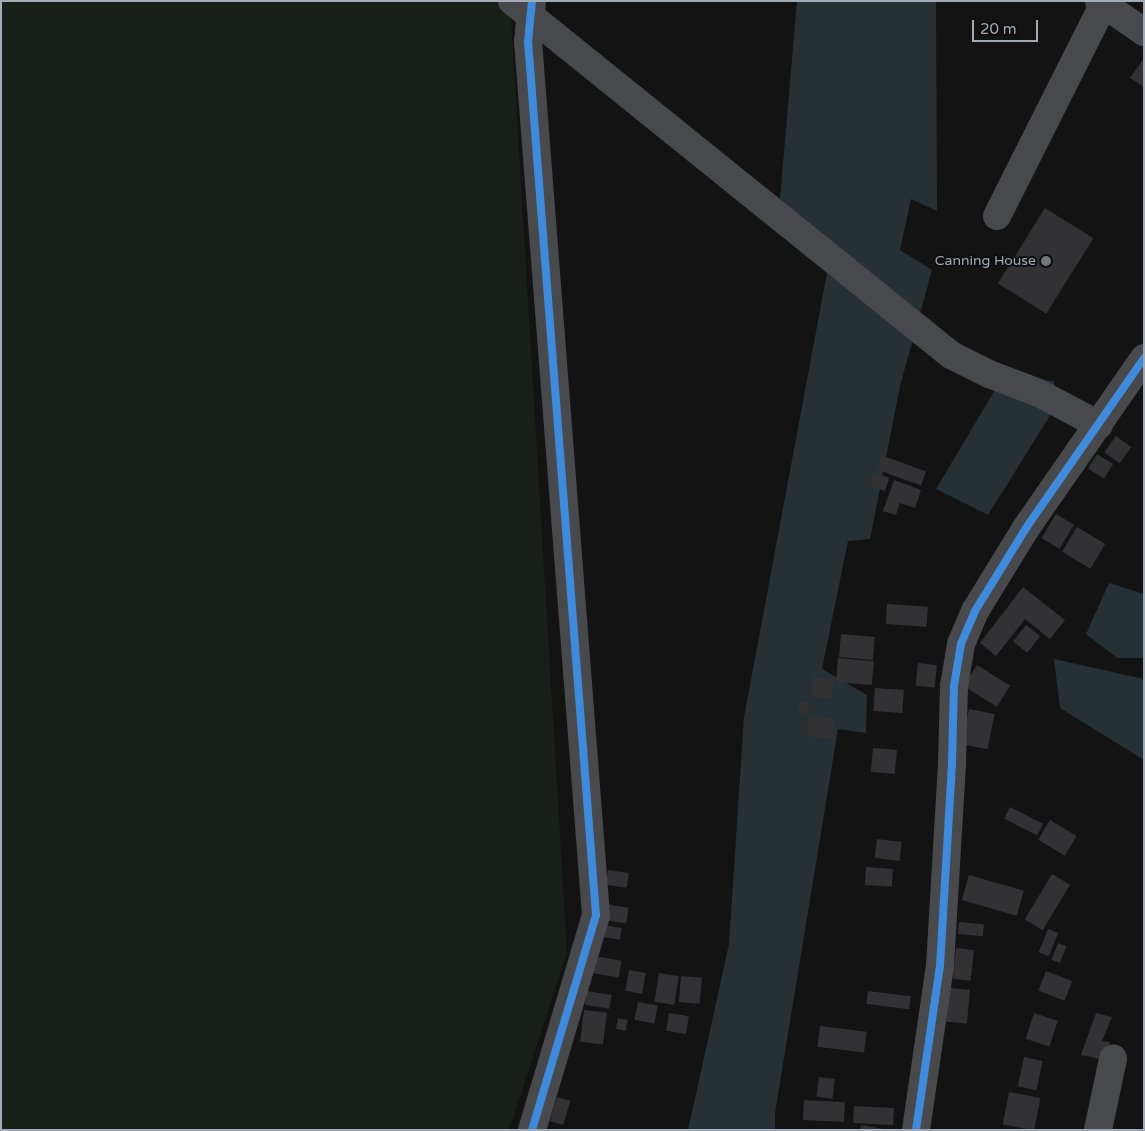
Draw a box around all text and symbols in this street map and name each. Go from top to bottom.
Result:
scale bar [975,10,1041,42]
text: 20 m [980,20,1017,38]
place label: Canning House [935,253,1036,269]
marker: Canning House [1040,255,1052,267]

